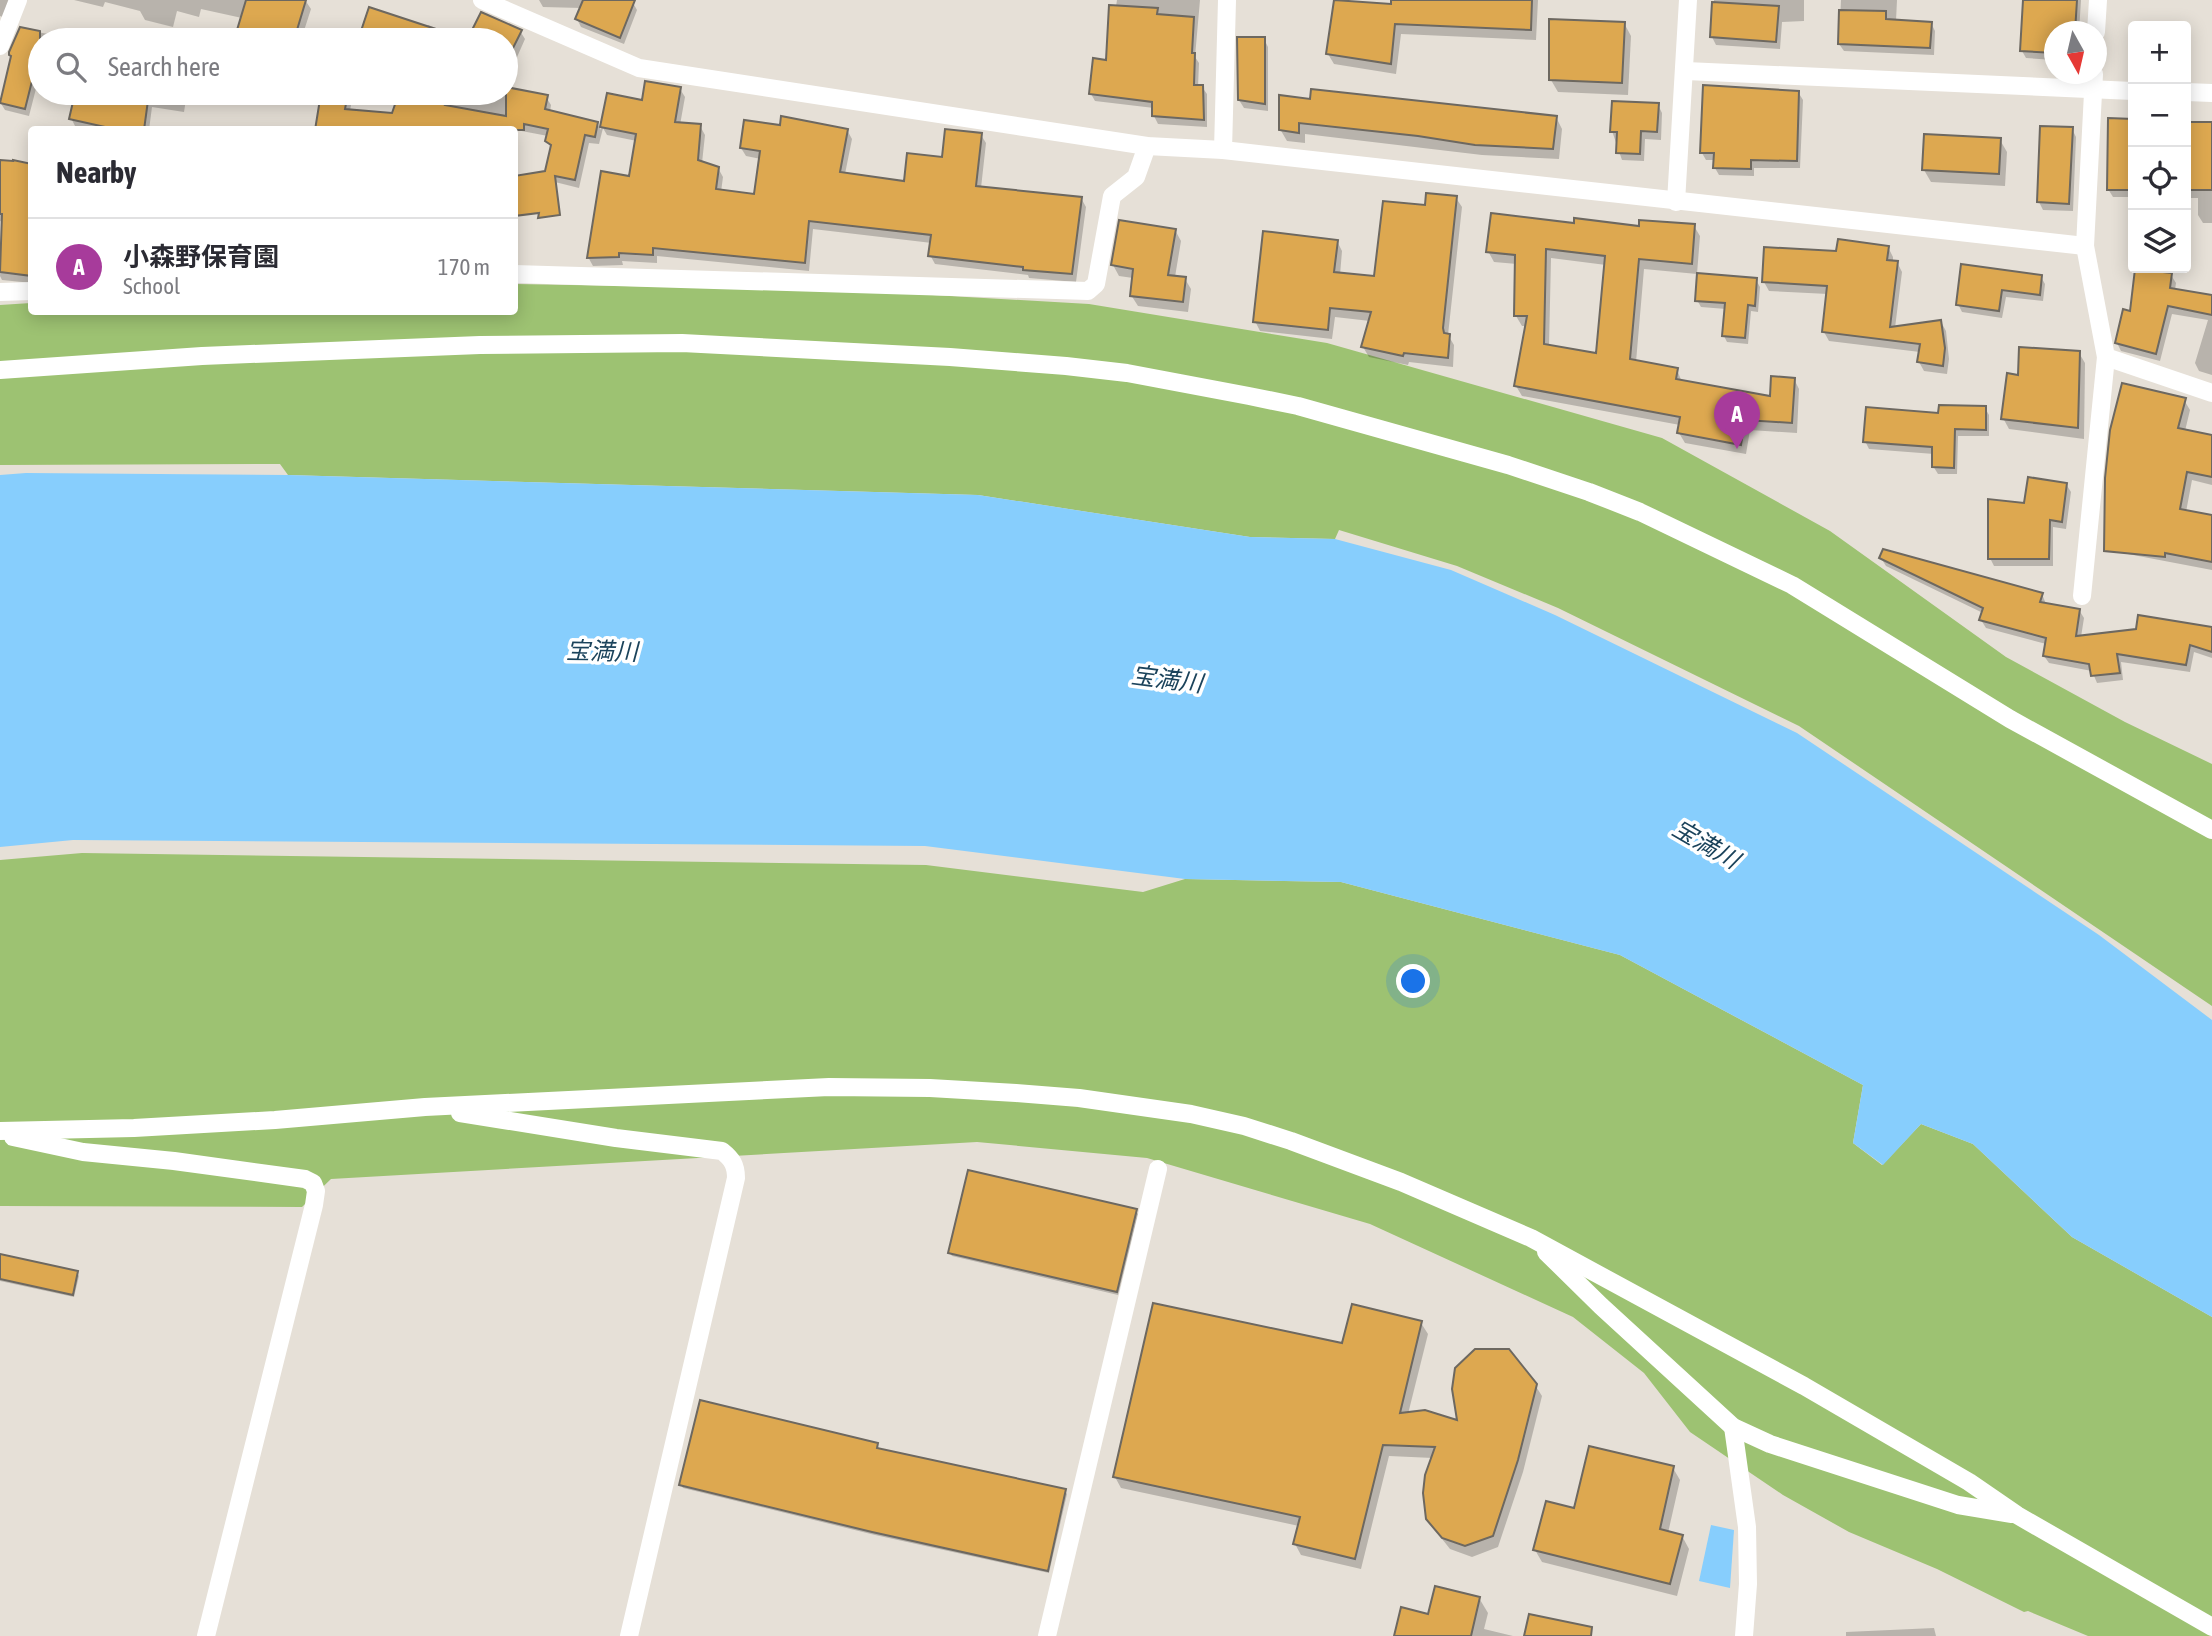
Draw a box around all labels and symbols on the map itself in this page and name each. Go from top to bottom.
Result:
north arrow [2044,21,2107,84]
pin: A [1714,391,1760,449]
water label: 宝満川 [566,637,641,665]
water label: 宝満川 [1130,661,1207,697]
water label: 宝満川 [1668,814,1747,875]
your location [1396,964,1430,998]

